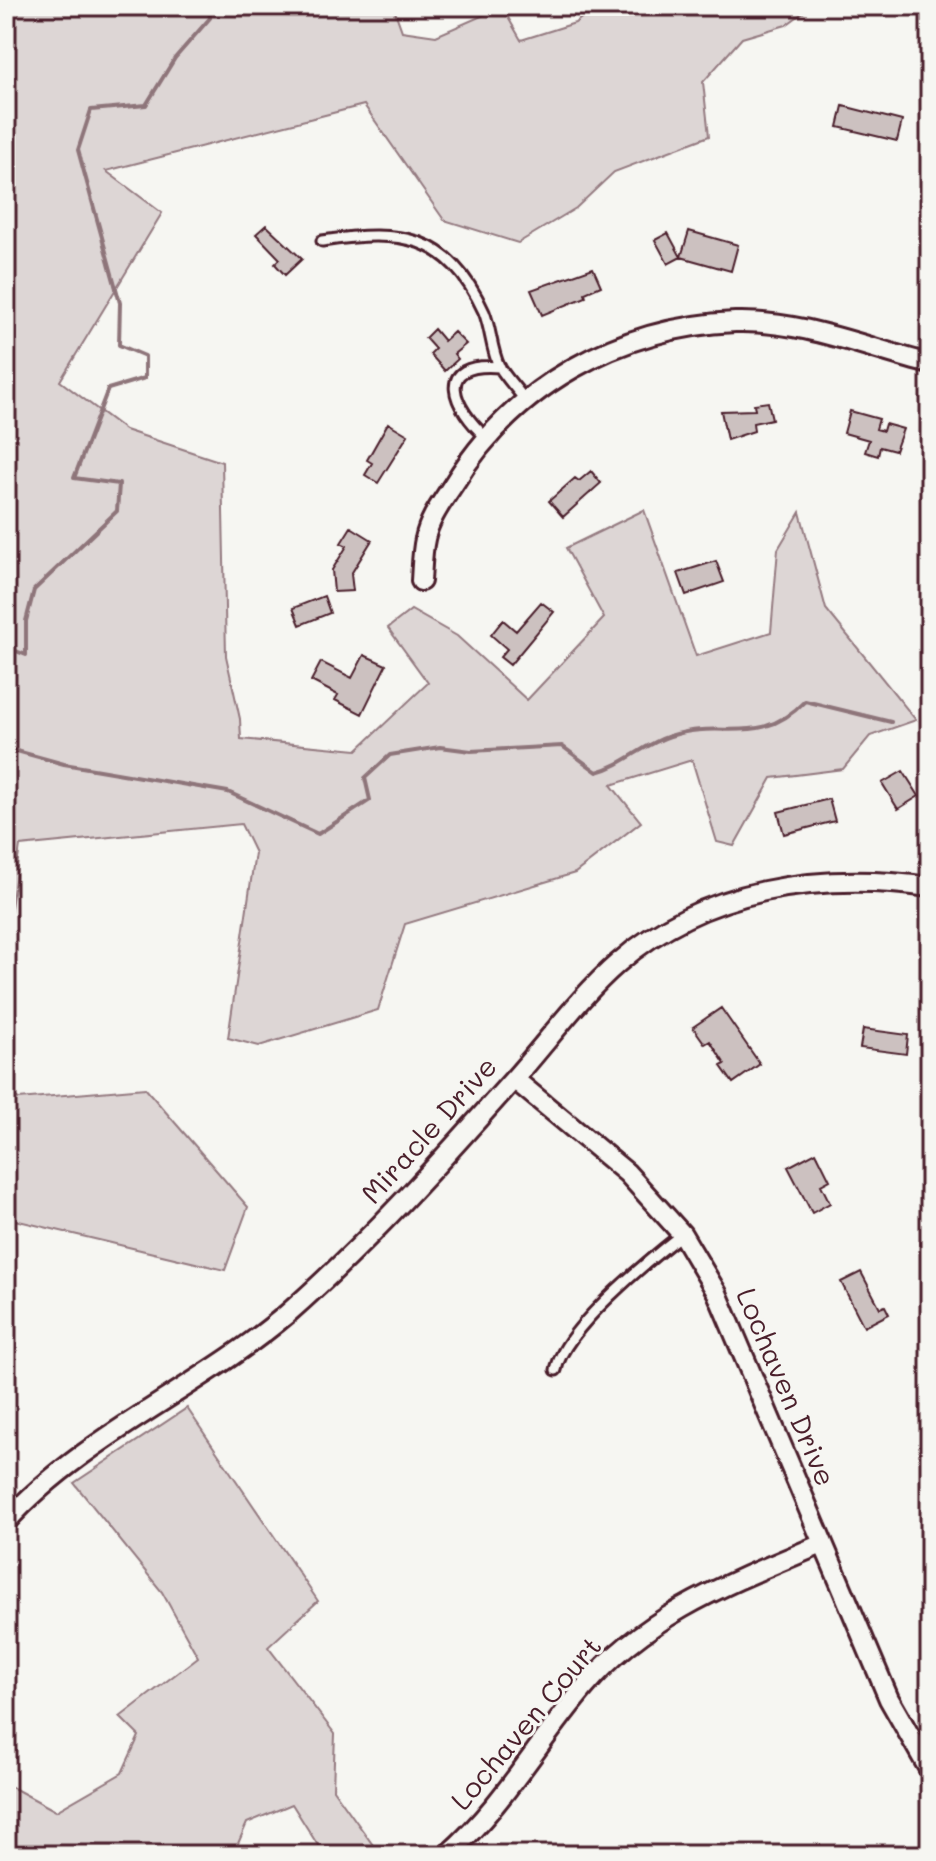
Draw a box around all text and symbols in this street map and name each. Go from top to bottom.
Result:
street label: Miracle Drive [353,1048,504,1211]
street label: Lochaven Drive [729,1282,845,1491]
street label: Lochaven Court [442,1628,608,1817]

